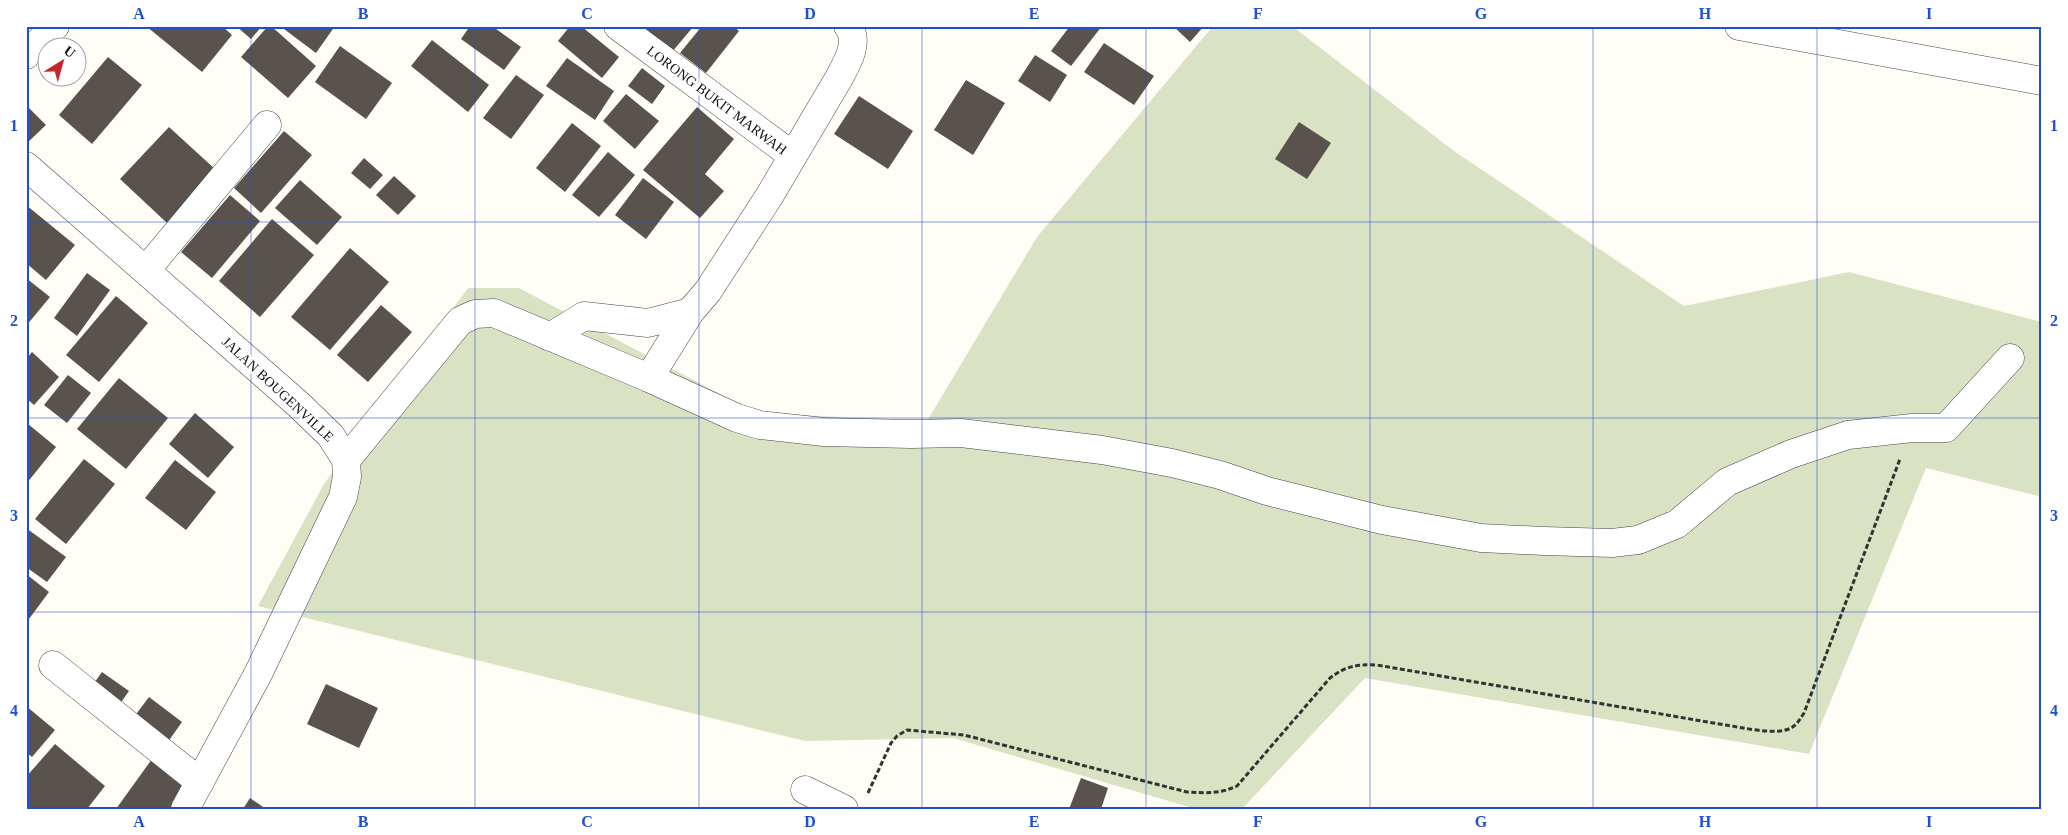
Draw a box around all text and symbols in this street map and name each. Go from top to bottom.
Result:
text: A [133,5,145,22]
text: B [358,5,369,22]
text: C [581,5,593,22]
text: D [804,5,816,22]
text: E [1029,5,1039,22]
text: F [1253,5,1263,22]
text: G [1475,5,1488,22]
text: H [1699,5,1712,22]
text: I [1926,5,1932,22]
north arrow [38,38,88,88]
text: U [61,43,78,61]
street label: LORONG BUKIT MARWAH [644,43,789,158]
text: 1 [10,117,18,134]
text: 1 [2050,117,2058,134]
text: 2 [10,312,18,329]
text: 2 [2050,312,2058,329]
street label: JALAN BOUGENVILLE [219,334,336,445]
text: 3 [10,507,18,524]
text: 3 [2050,507,2058,524]
text: 4 [10,702,18,719]
text: 4 [2050,702,2058,719]
text: A [133,813,145,830]
text: B [358,813,369,830]
text: C [581,813,593,830]
text: D [804,813,816,830]
text: E [1029,813,1039,830]
text: F [1253,813,1263,830]
text: G [1475,813,1488,830]
text: H [1699,813,1712,830]
text: I [1926,813,1932,830]

